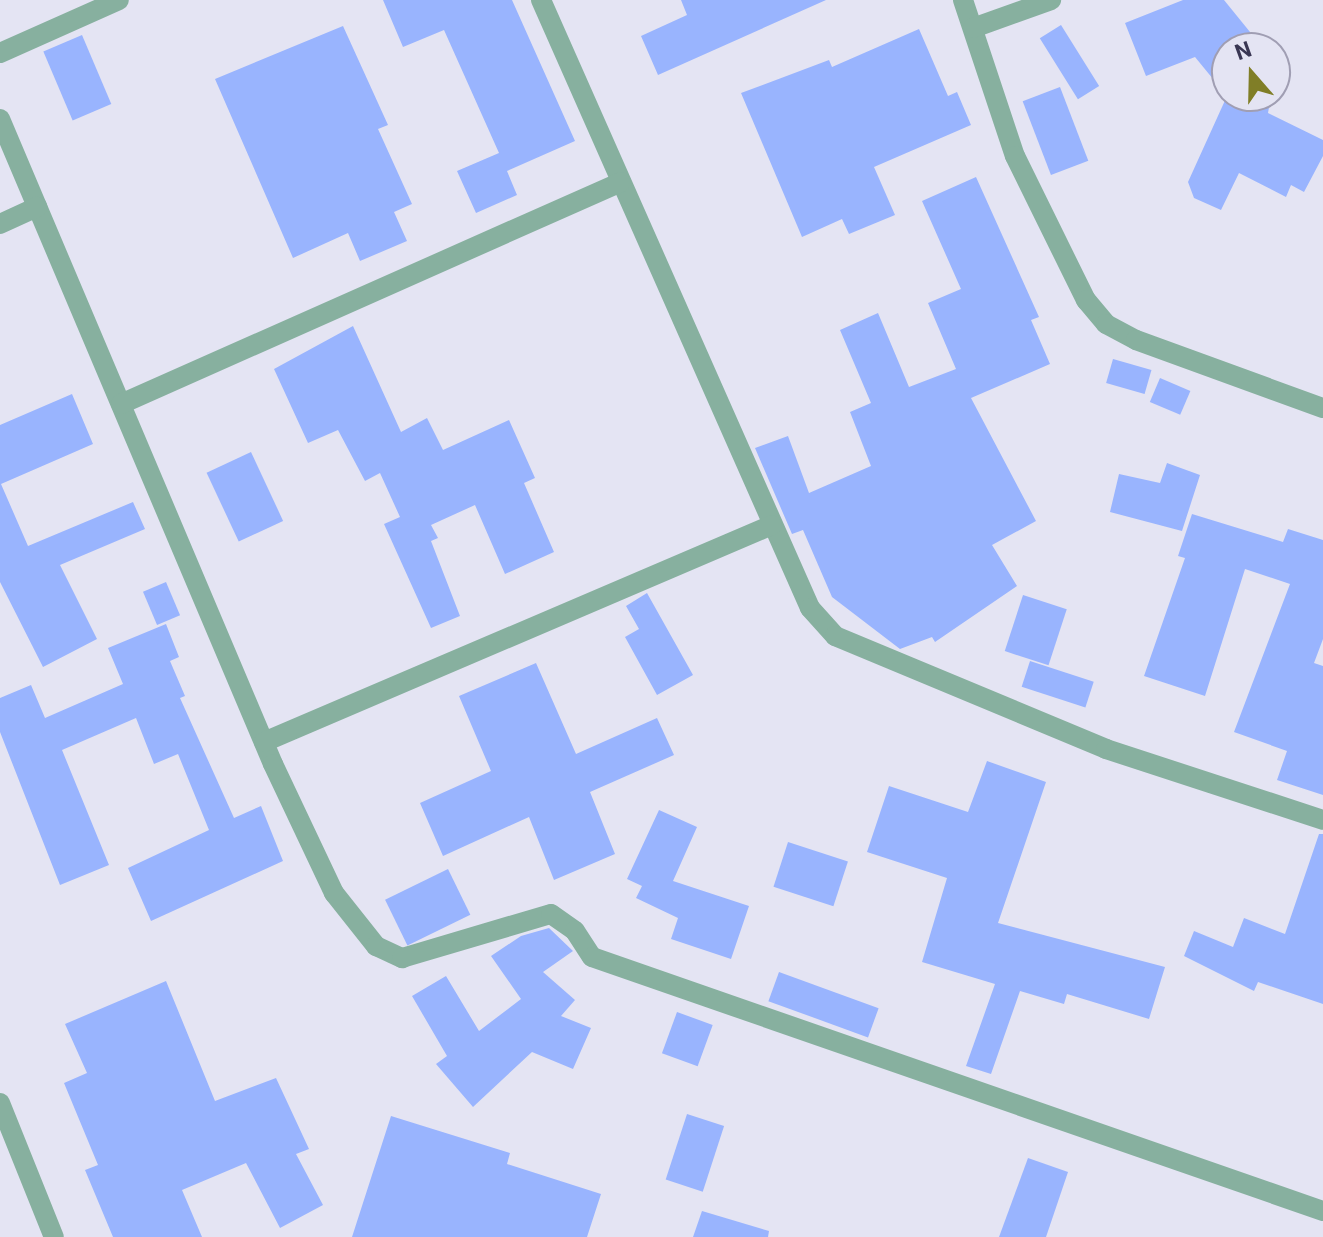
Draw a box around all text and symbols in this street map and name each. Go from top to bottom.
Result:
north arrow [1211,32,1291,112]
text: N [1232,36,1255,65]

